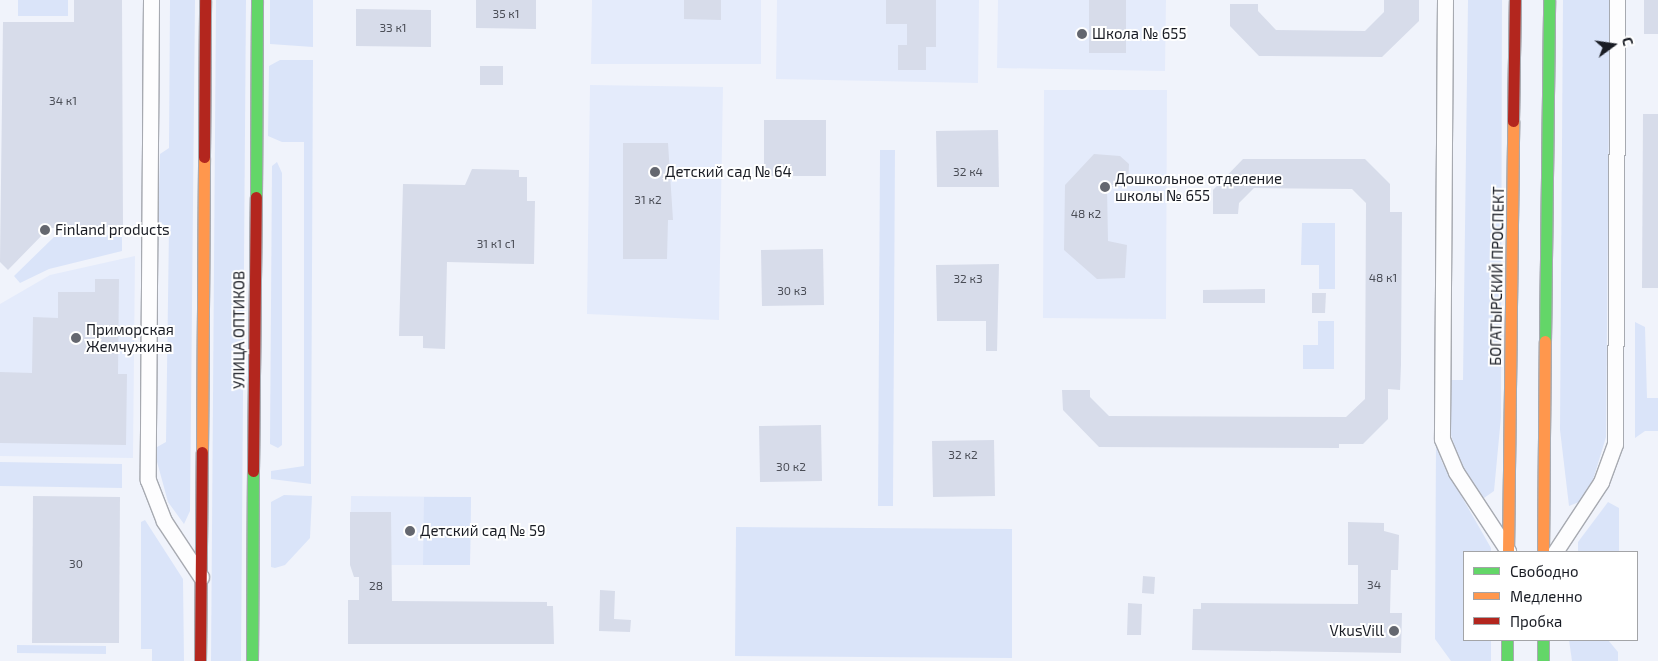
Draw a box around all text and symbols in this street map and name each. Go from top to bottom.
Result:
house number: 35 к1 [493,7,519,21]
north arrow [1588,20,1638,70]
house number: 33 к1 [379,21,407,35]
place label: Школа № 655 [1092,25,1186,43]
marker: Школа № 655 [1076,28,1088,40]
text: С [1619,35,1637,47]
house number: 34 к1 [49,94,77,108]
place label: Детский сад № 64 [665,163,792,181]
house number: 32 к4 [953,165,983,179]
marker: Детский сад № 64 [649,166,661,178]
place label: Дошкольное отделение школы № 655 [1115,169,1282,204]
marker: Дошкольное отделение школы № 655 [1099,181,1111,193]
street label: БОГАТЫРСКИЙ ПРОСПЕКТ [1486,186,1508,366]
house number: 31 к2 [634,193,662,207]
house number: 48 к2 [1071,207,1101,221]
place label: Finland products [55,221,170,239]
marker: Finland products [39,224,51,236]
house number: 31 к1 с1 [477,237,515,251]
street label: УЛИЦА ОПТИКОВ [230,271,248,389]
house number: 48 к1 [1369,271,1397,285]
house number: 32 к3 [953,272,983,286]
house number: 30 к3 [777,284,807,298]
place label: Приморская Жемчужина [86,320,174,355]
marker: Приморская Жемчужина [70,332,82,344]
house number: 32 к2 [948,448,978,462]
house number: 30 к2 [776,460,806,474]
place label: Детский сад № 59 [420,522,546,540]
marker: Детский сад № 59 [404,525,416,537]
legend [1463,551,1638,641]
house number: 30 [69,557,83,571]
text: Свободно [1510,562,1579,580]
house number: 34 [1367,578,1381,592]
house number: 28 [369,579,383,593]
text: Медленно [1510,587,1583,605]
text: Пробка [1510,612,1562,630]
place label: VkusVill [1330,622,1384,640]
marker: VkusVill [1388,625,1400,637]

